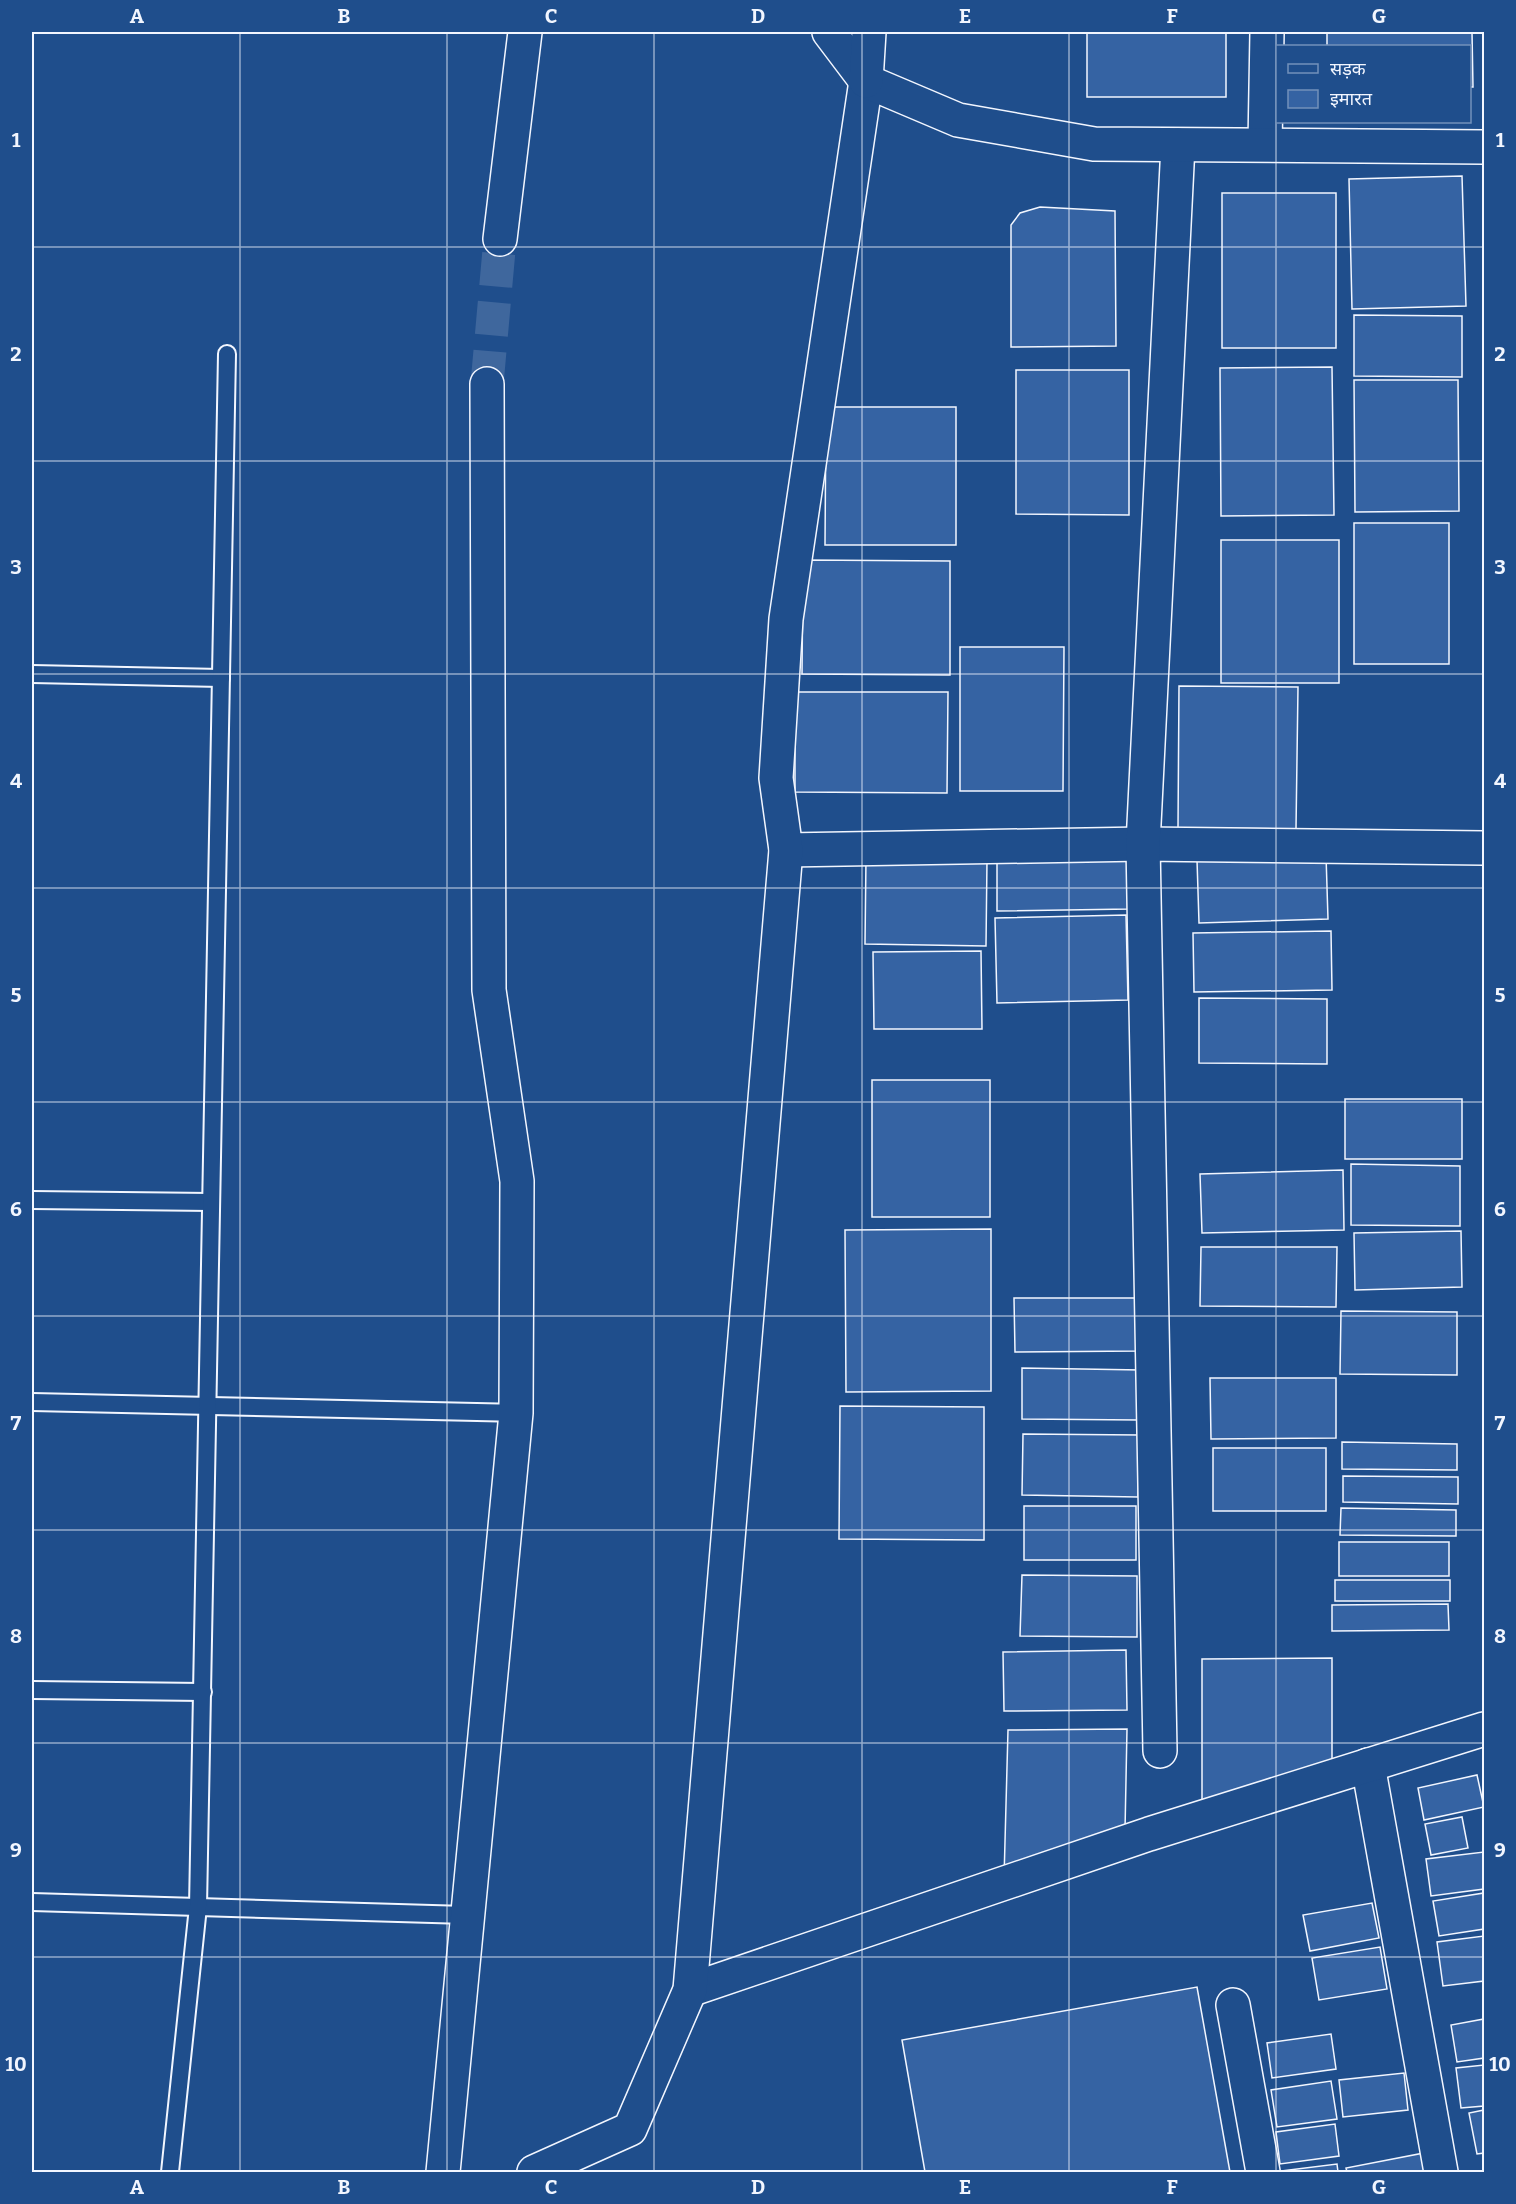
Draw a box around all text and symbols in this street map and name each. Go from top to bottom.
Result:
text: A [130,4,145,28]
text: B [338,4,351,28]
text: C [545,4,557,28]
text: D [751,4,765,28]
text: E [959,4,971,28]
text: F [1166,4,1178,28]
text: G [1372,4,1386,28]
legend [1276,45,1471,123]
text: सड़क [1330,58,1367,80]
text: इमारत [1330,88,1373,110]
text: 1 [12,128,21,152]
text: 1 [1496,128,1505,152]
text: 2 [10,342,22,366]
text: 2 [1494,342,1506,366]
text: 3 [10,555,22,579]
text: 3 [1494,555,1506,579]
text: 4 [10,769,22,793]
text: 4 [1494,769,1506,793]
text: 5 [11,983,22,1007]
text: 5 [1495,983,1506,1007]
text: 6 [10,1197,22,1221]
text: 6 [1494,1197,1506,1221]
text: 7 [11,1411,22,1435]
text: 7 [1495,1411,1506,1435]
text: 8 [10,1624,22,1648]
text: 8 [1494,1624,1506,1648]
text: 9 [10,1838,22,1862]
text: 9 [1494,1838,1506,1862]
text: 10 [5,2052,27,2076]
text: 10 [1489,2052,1511,2076]
text: A [130,2175,145,2199]
text: B [338,2175,351,2199]
text: C [545,2175,557,2199]
text: D [751,2175,765,2199]
text: E [959,2175,971,2199]
text: F [1166,2175,1178,2199]
text: G [1372,2175,1386,2199]

